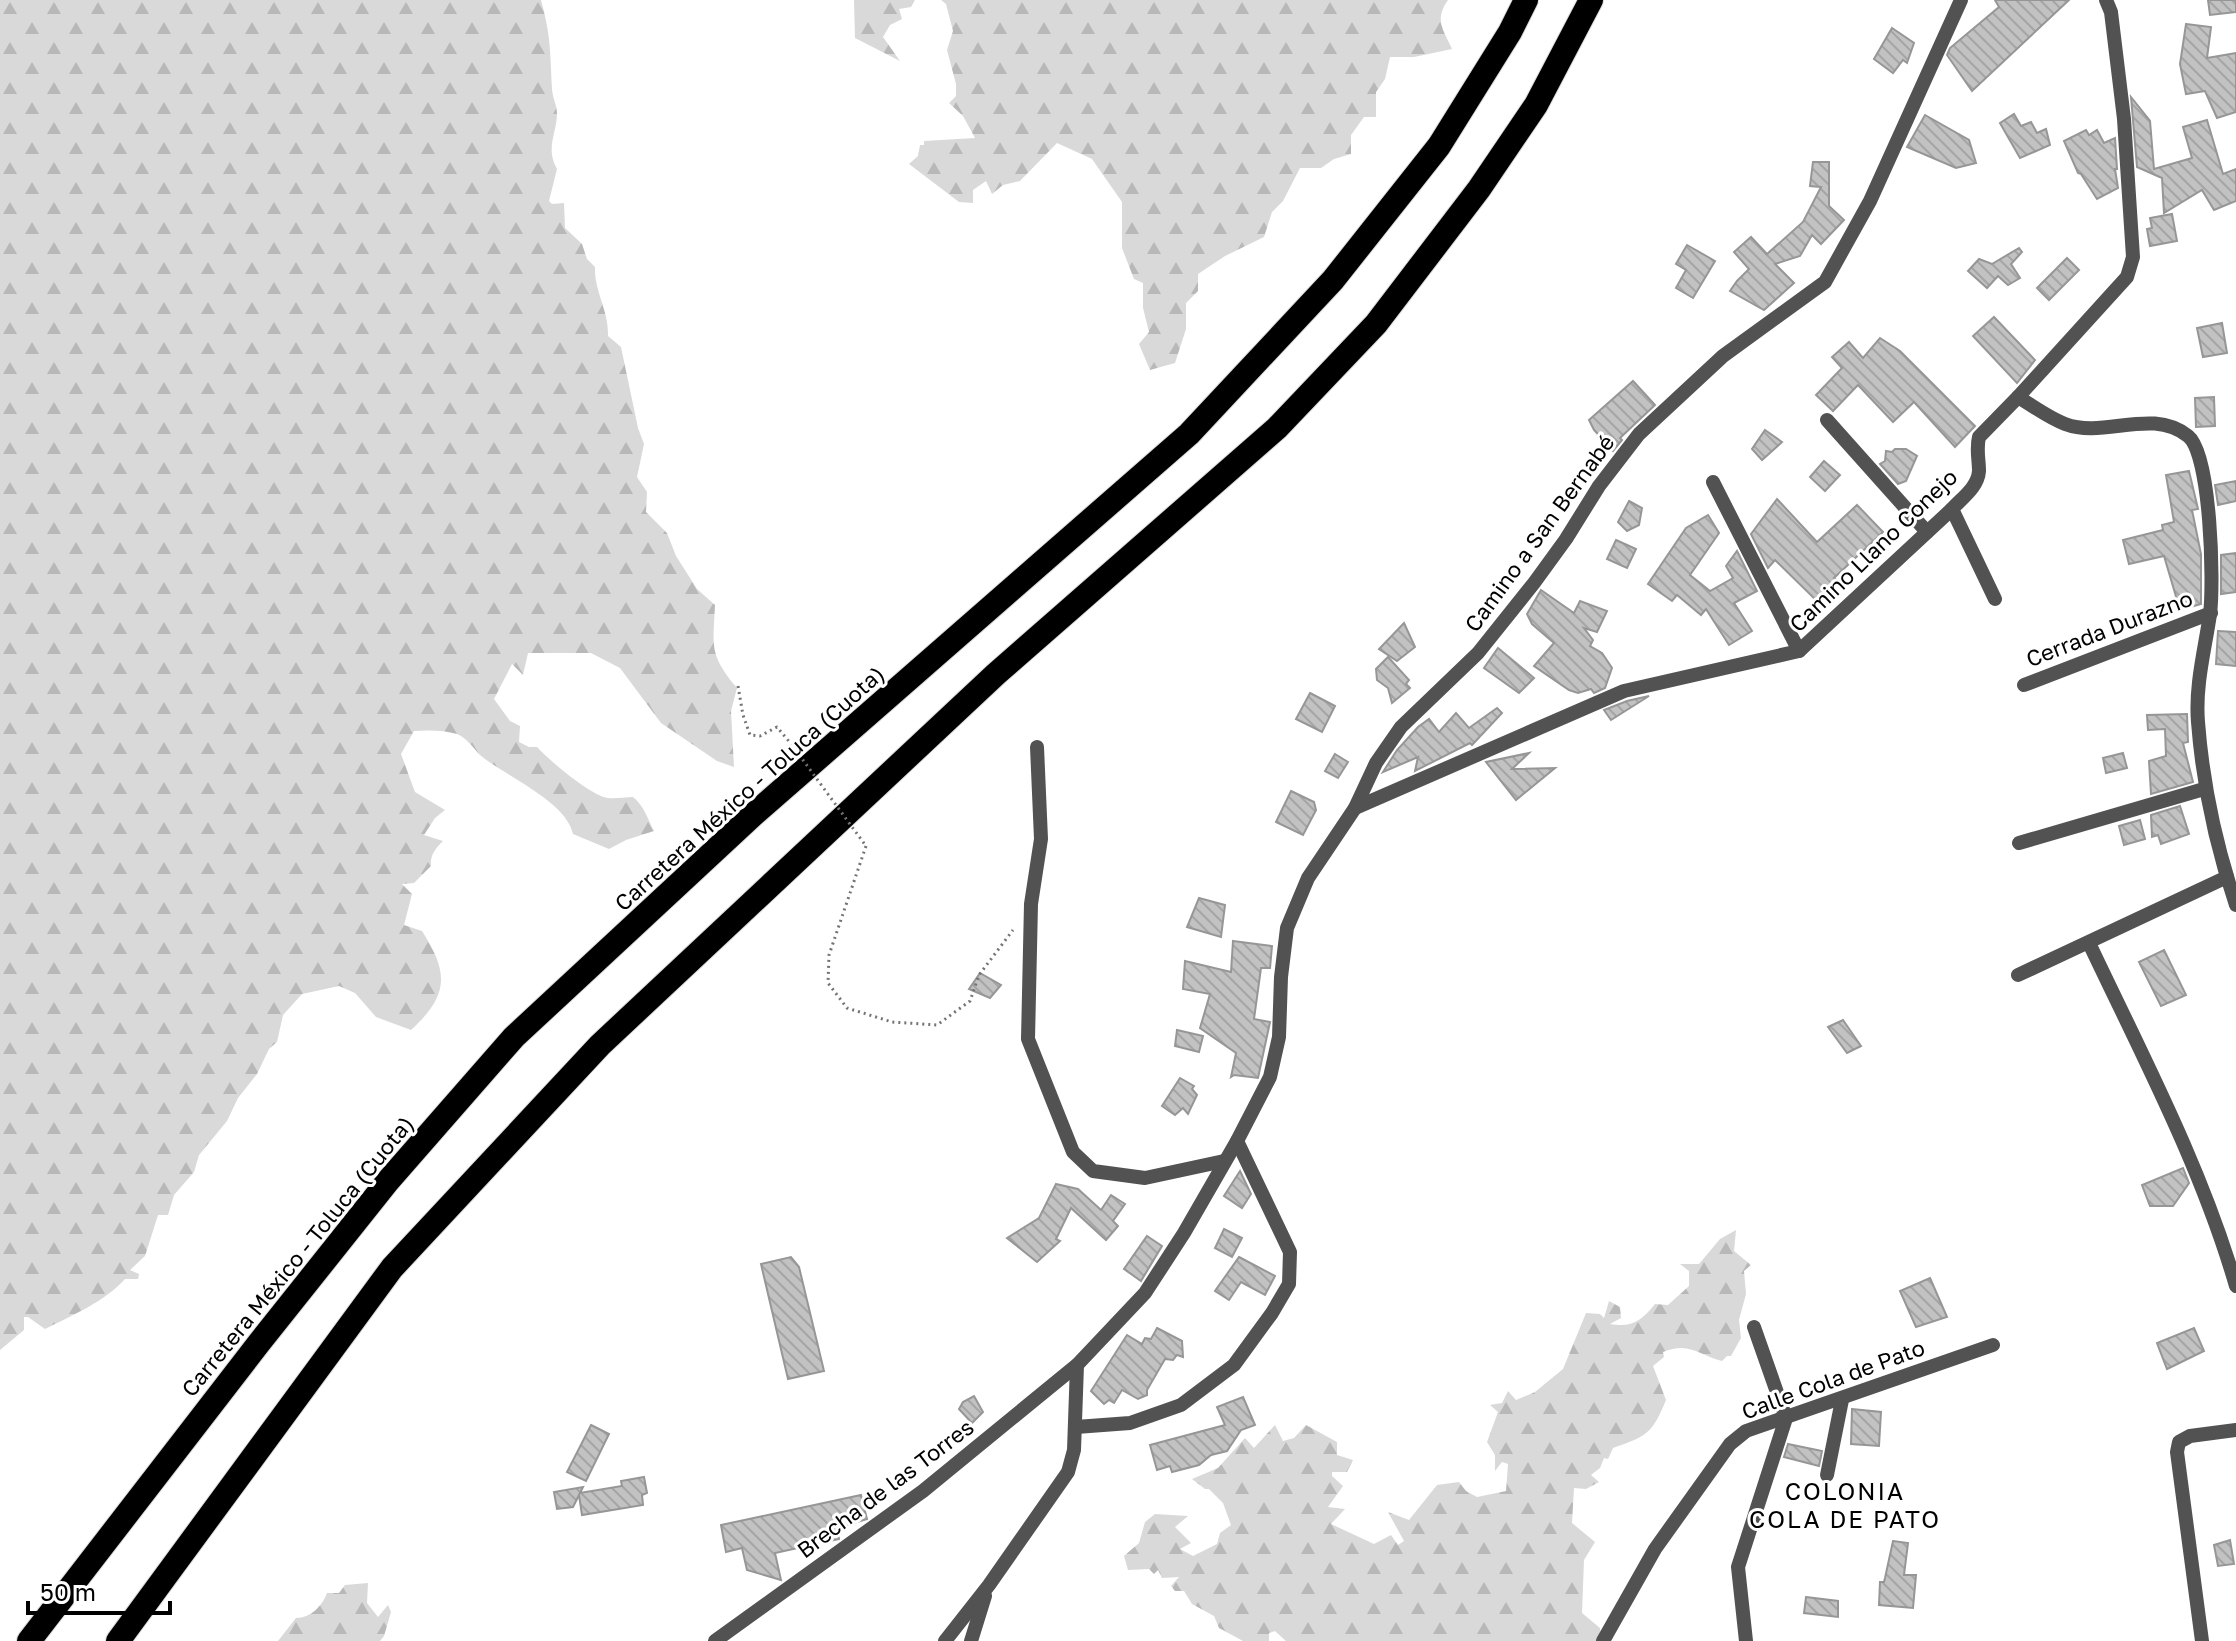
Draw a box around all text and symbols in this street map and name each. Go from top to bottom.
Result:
street label: Camino a San Bernabé [1458,429,1620,637]
street label: Camino Llano Conejo [1784,463,1962,637]
street label: Cerrada Durazno [2022,584,2196,672]
street label: Carretera México - Toluca (Cuota) [609,660,889,916]
street label: Carretera México - Toluca (Cuota) [175,1110,419,1402]
street label: Calle Cola de Pato [1738,1333,1928,1425]
street label: Brecha de las Torres [791,1413,979,1563]
district label: COLONIA COLA DE PATO [1749,1476,1941,1533]
scale bar [28,1565,170,1615]
text: 50 m [40,1577,96,1606]

